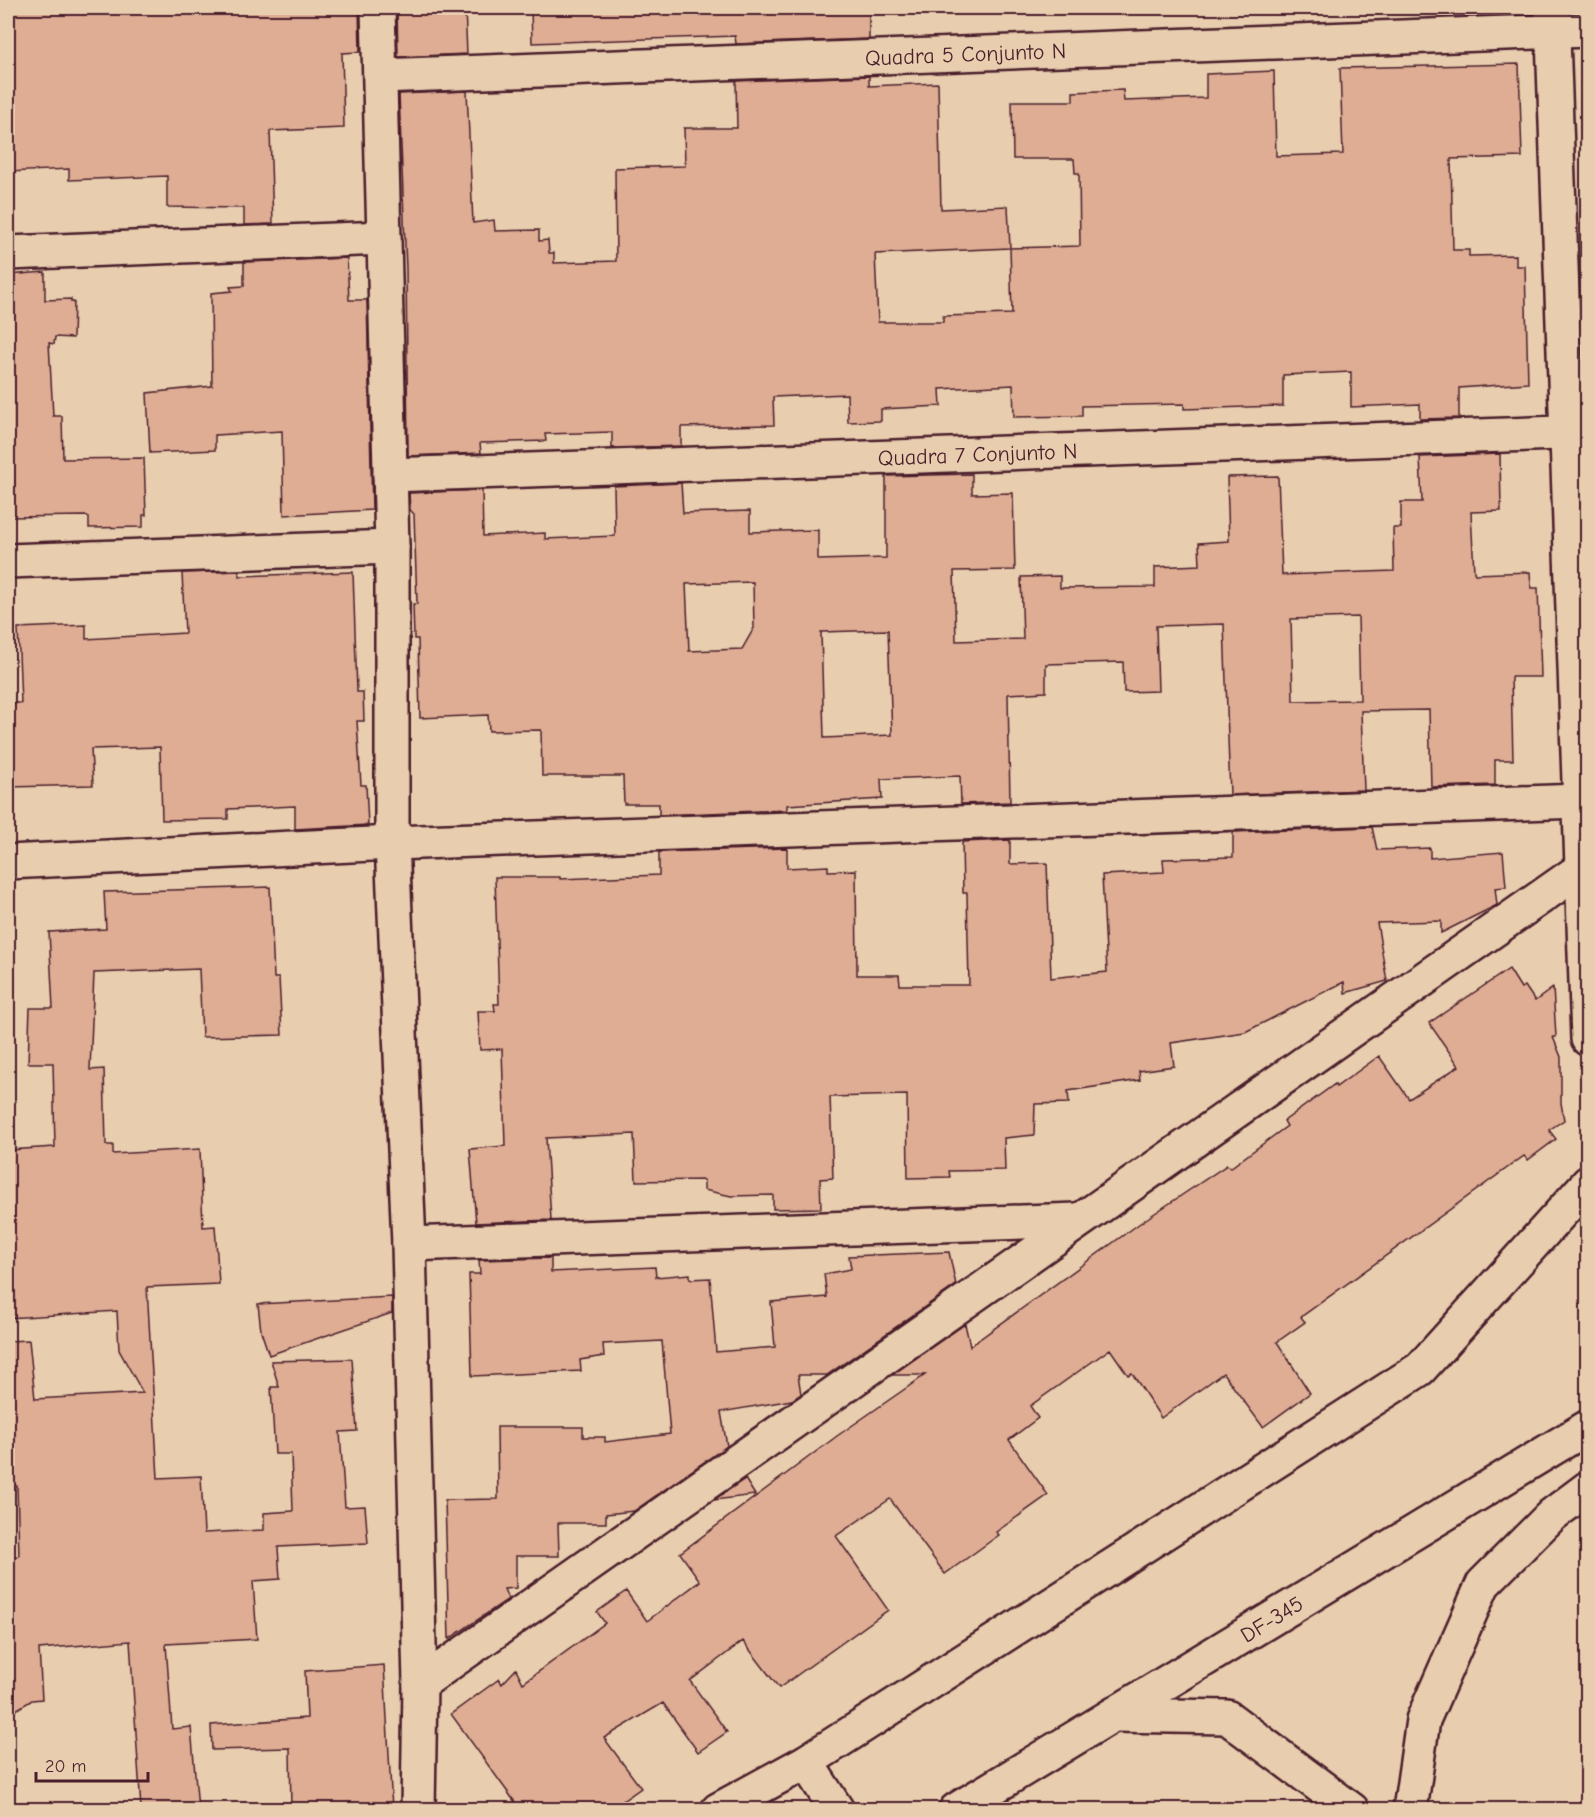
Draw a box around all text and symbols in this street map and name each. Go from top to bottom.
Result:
street label: Quadra 5 Conjunto N [865,38,1067,72]
street label: Quadra 7 Conjunto N [877,438,1078,471]
street label: DF-345 [1236,1591,1308,1649]
scale bar [36,1745,148,1783]
text: 20 m [45,1756,86,1777]

